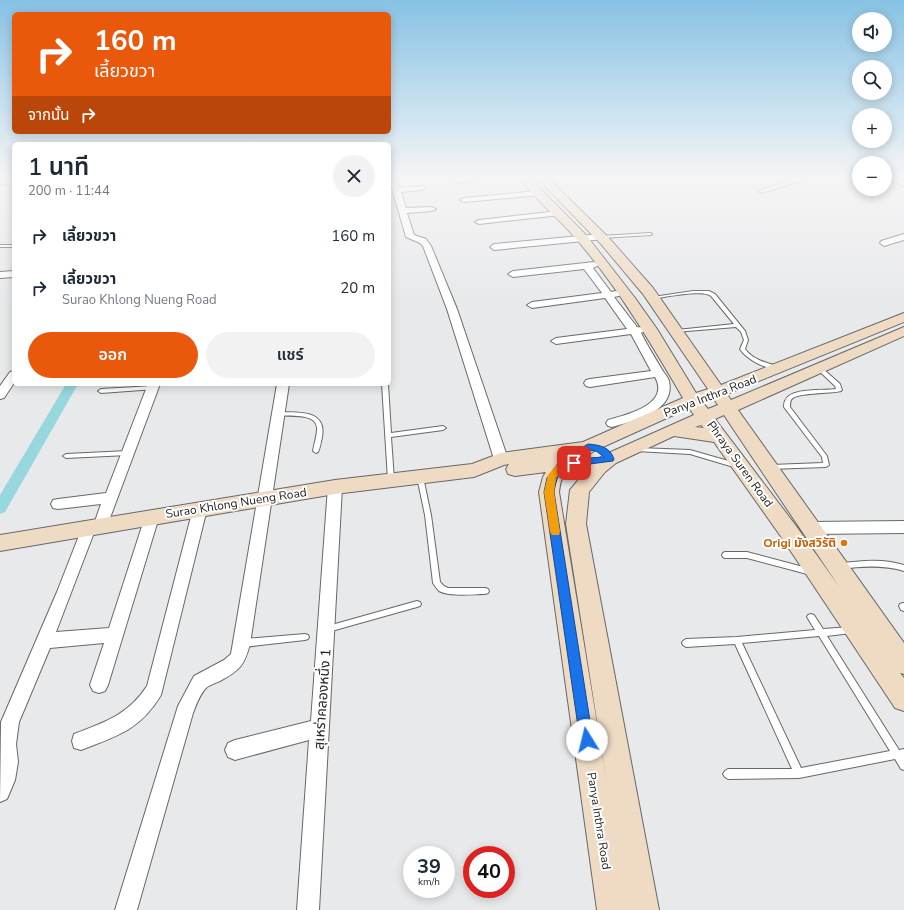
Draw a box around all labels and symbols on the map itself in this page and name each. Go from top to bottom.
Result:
street label: Panya Inthra Road [661,371,759,421]
street label: Phraya Suren Road [703,418,777,510]
pin [557,446,591,480]
street label: Surao Khlong Nueng Road [164,484,308,522]
place label: Origi มังสวิรัติ [763,535,836,551]
marker: Origi มังสวิรัติ [839,538,849,548]
street label: สุเหร่าคลองหนึ่ง 1 [308,648,336,750]
position arrow [566,719,608,761]
street label: Panya Inthra Road [583,771,615,871]
speed limit sign: 40 [463,846,515,898]

